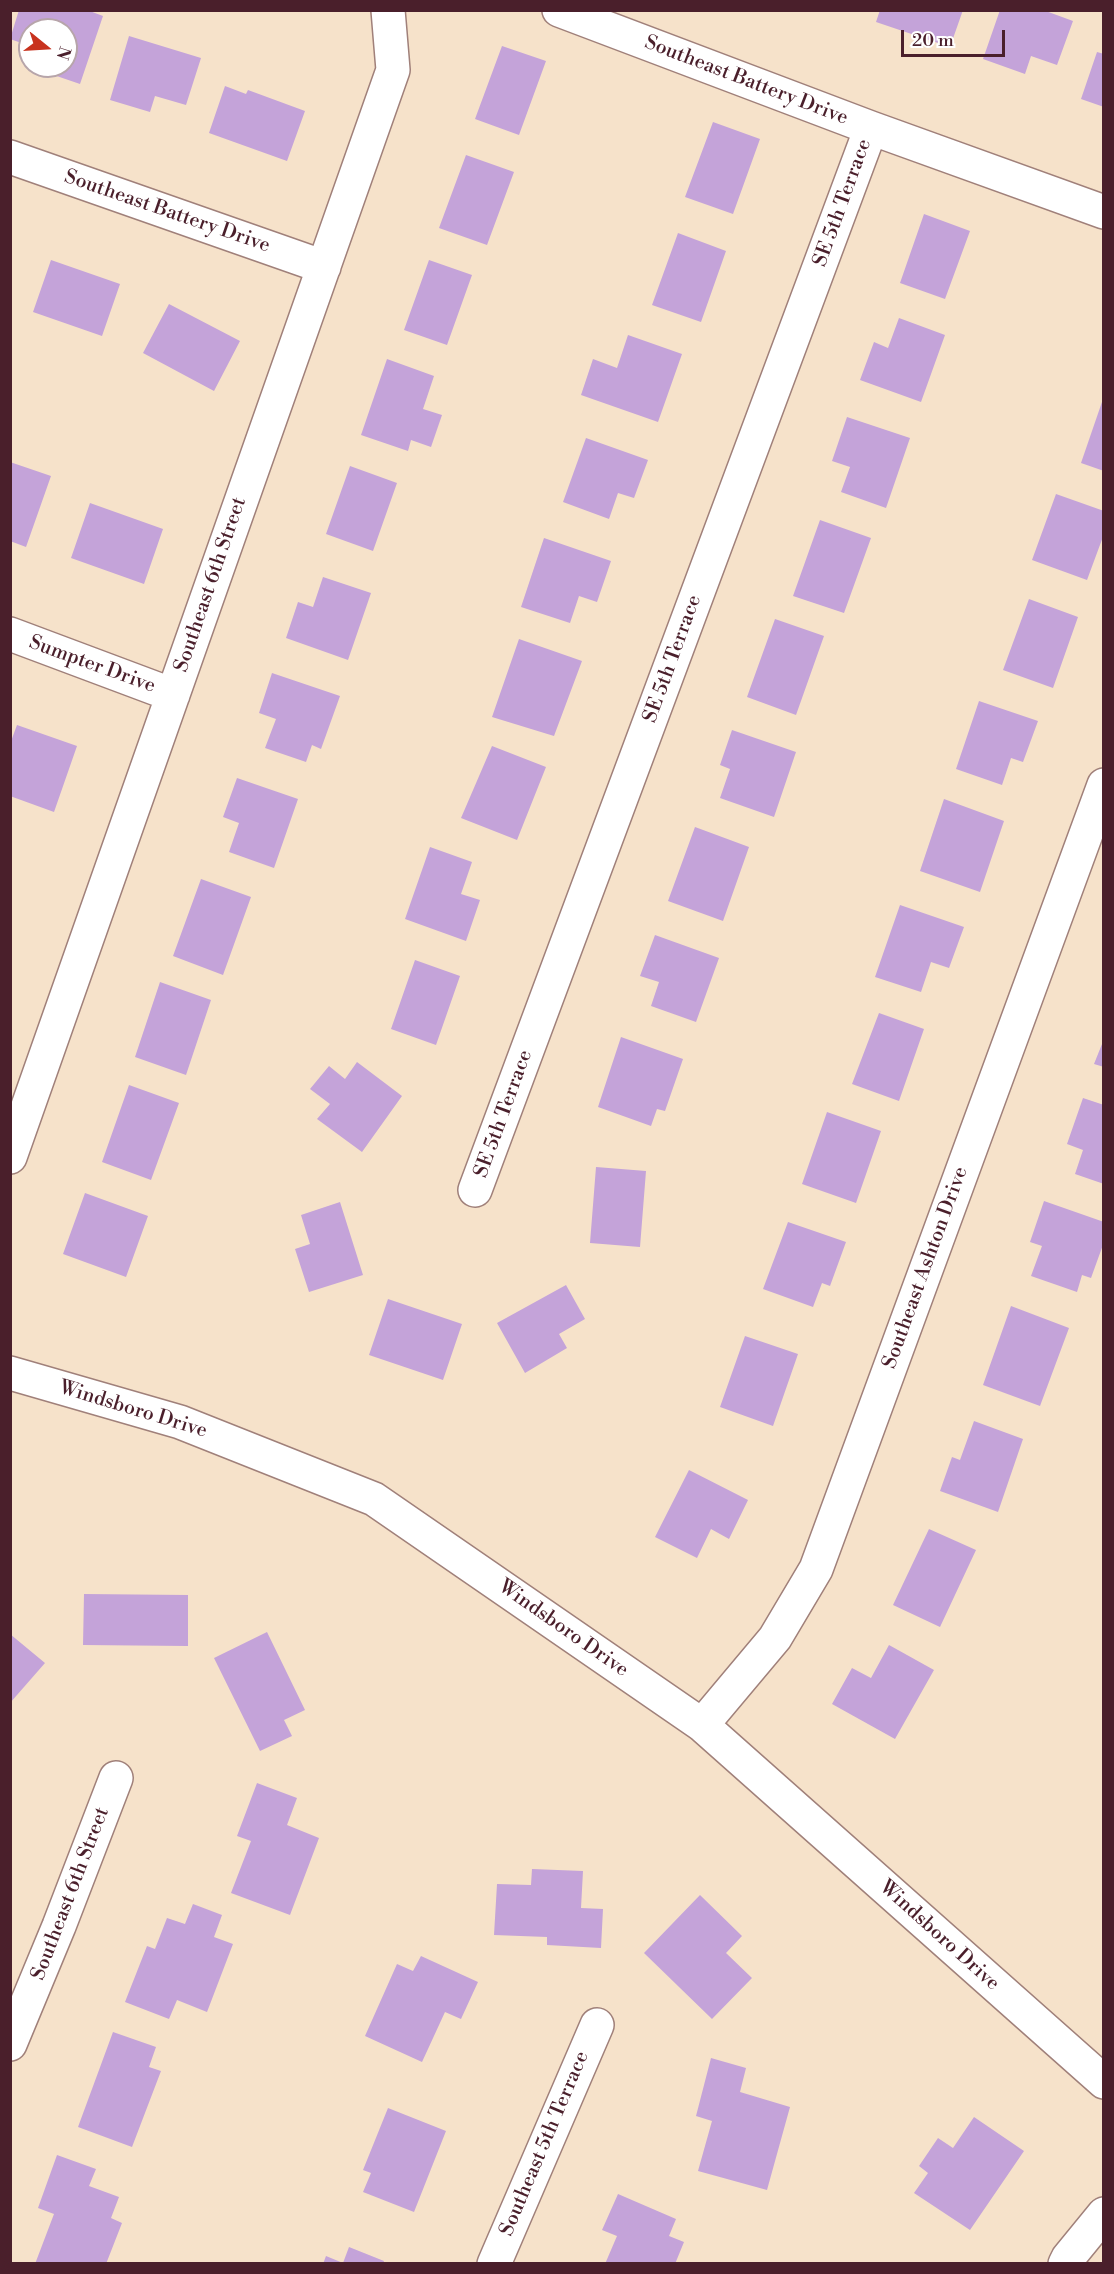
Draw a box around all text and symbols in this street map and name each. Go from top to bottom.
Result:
north arrow [18,18,78,78]
scale bar [904,18,1008,56]
text: 20 m [912,29,954,52]
street label: Southeast Battery Drive [641,31,851,131]
text: N [52,44,75,62]
street label: SE 5th Terrace [809,136,877,270]
street label: Southeast Battery Drive [61,165,273,259]
street label: Southeast 6th Street [170,494,252,676]
street label: SE 5th Terrace [639,592,707,726]
street label: Sumpter Drive [26,631,158,699]
street label: SE 5th Terrace [470,1047,538,1181]
street label: Southeast Ashton Drive [878,1164,974,1372]
street label: Windsboro Drive [56,1376,210,1444]
street label: Windsboro Drive [493,1575,633,1683]
street label: Southeast 6th Street [27,1804,115,1984]
street label: Windsboro Drive [874,1876,1004,1996]
street label: Southeast 5th Terrace [495,2048,595,2240]

